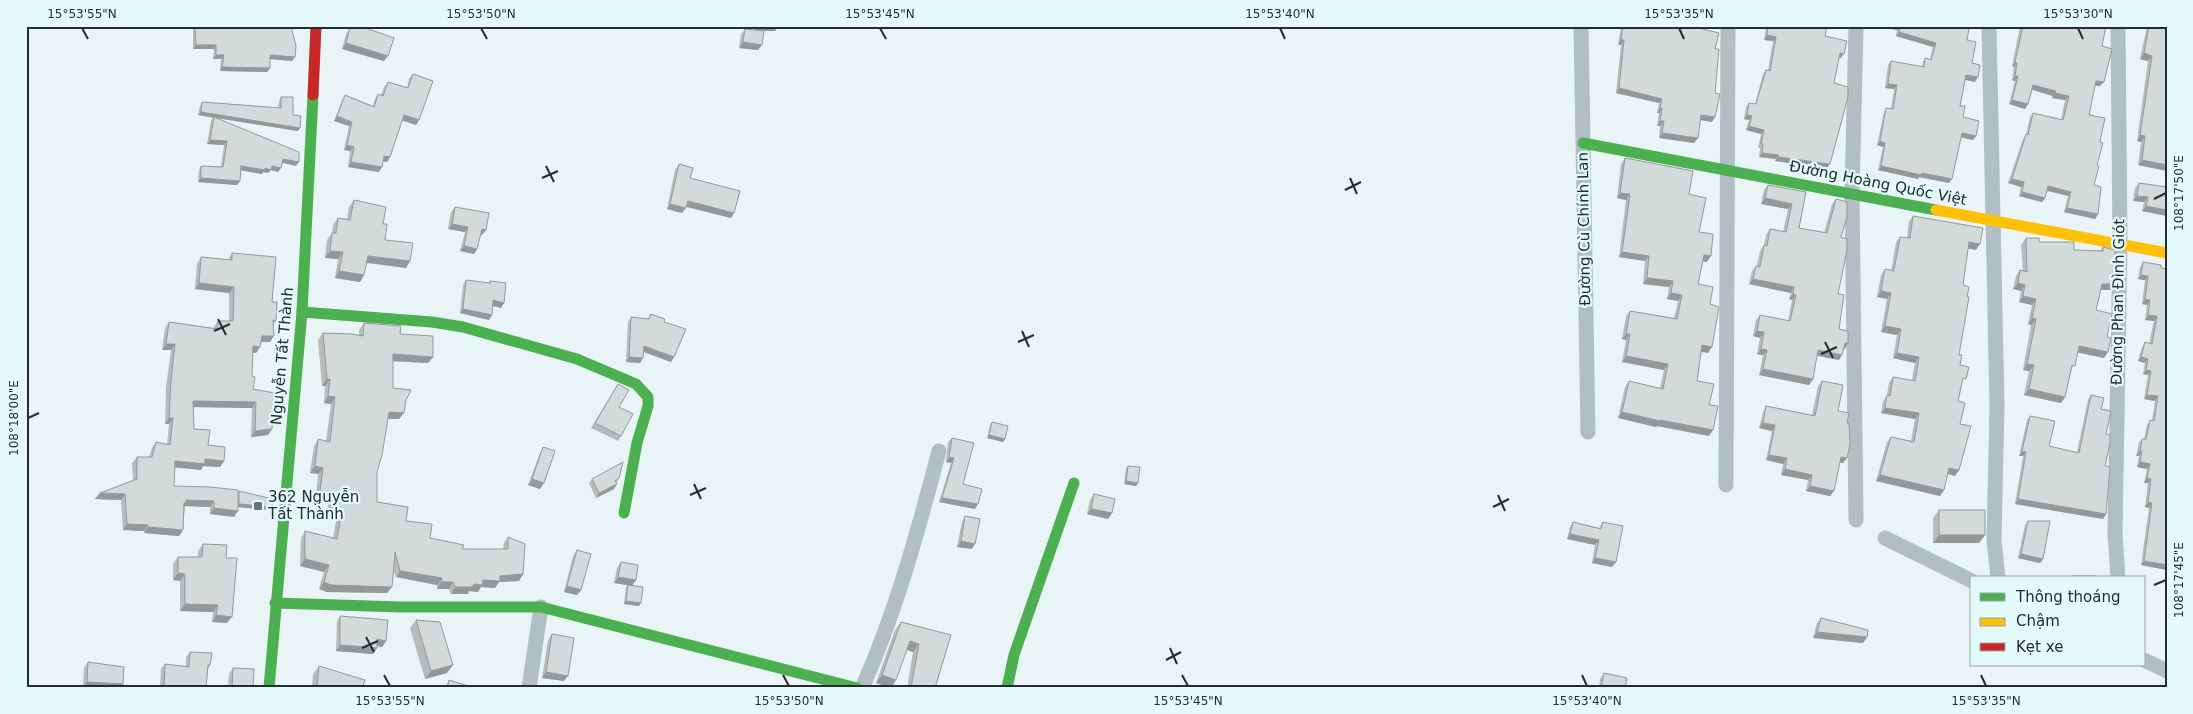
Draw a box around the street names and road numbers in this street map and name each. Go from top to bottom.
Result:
street label: Đường Cù Chính Lan [1574,152,1594,306]
street label: Đường Hoàng Quốc Việt [1788,157,1968,209]
street label: Đường Phan Đình Giót [2108,218,2128,385]
street label: Nguyễn Tất Thành [267,286,297,426]

